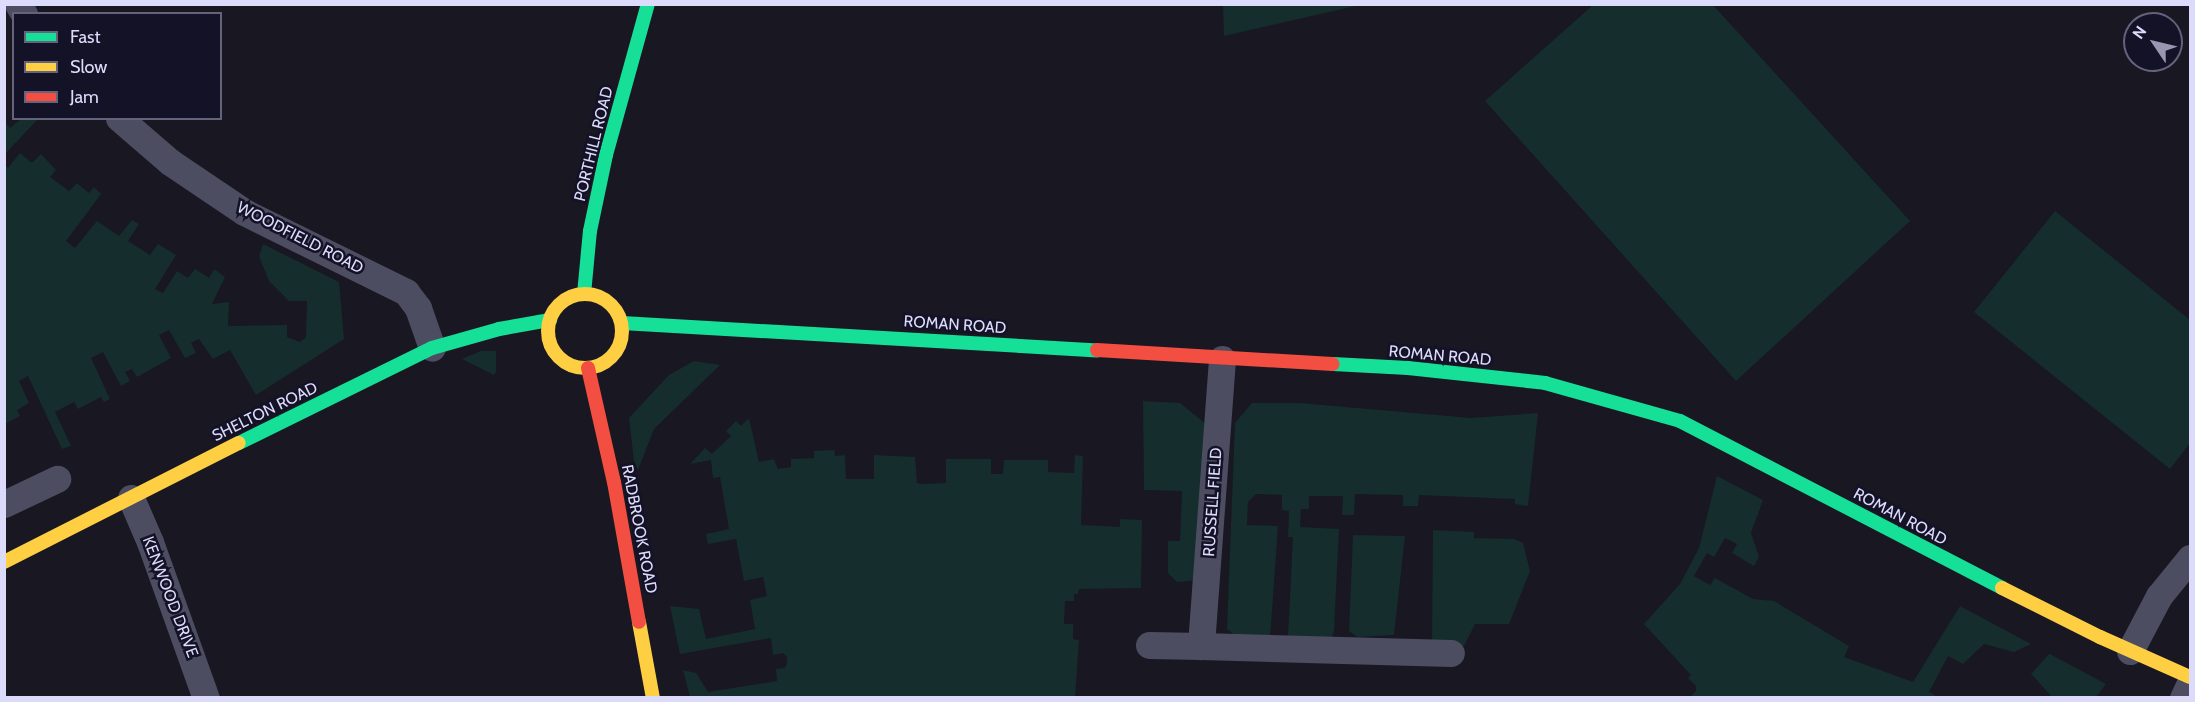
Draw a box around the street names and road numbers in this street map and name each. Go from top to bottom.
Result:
street label: PORTHILL ROAD [570,85,618,203]
street label: WOODFIELD ROAD [234,198,366,278]
street label: ROMAN ROAD [903,312,1007,338]
street label: ROMAN ROAD [1388,342,1492,370]
street label: SHELTON ROAD [209,378,321,446]
street label: RUSSELL FIELD [1200,447,1226,557]
street label: RADBROOK ROAD [617,463,661,595]
street label: ROMAN ROAD [1850,484,1950,550]
street label: KENWOOD DRIVE [138,534,202,660]

